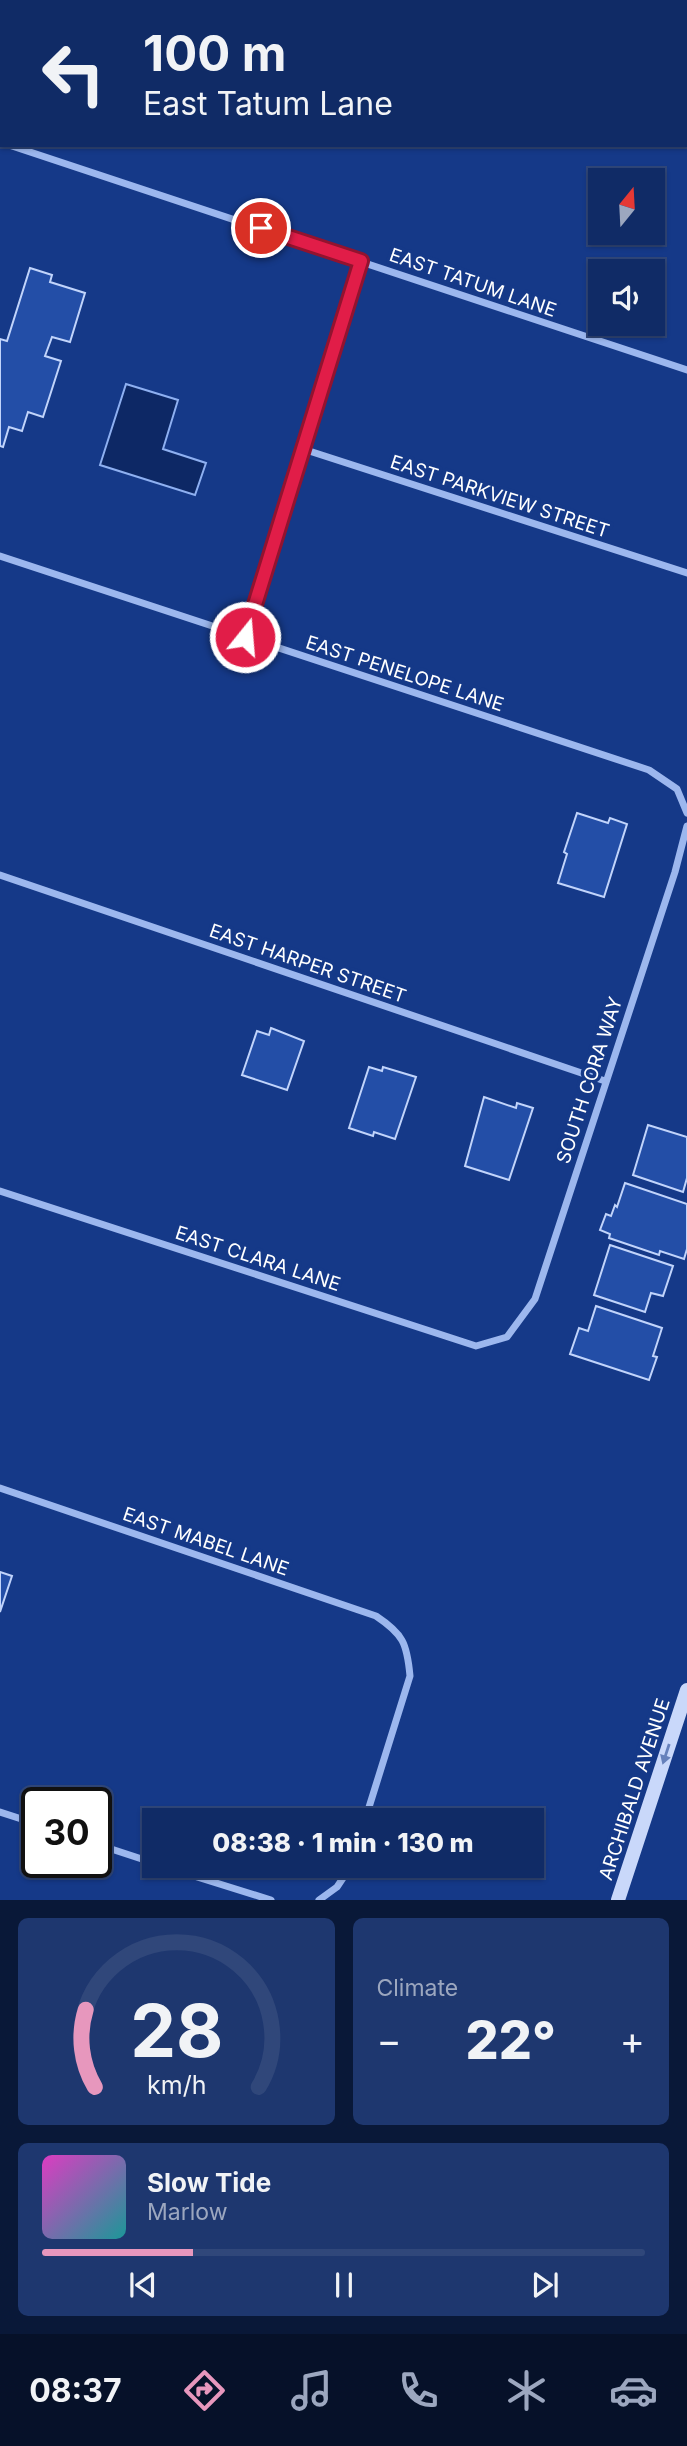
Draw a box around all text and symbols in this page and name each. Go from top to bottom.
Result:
text: 100 m [143,24,287,83]
icon: left [28,28,119,119]
text: East Tatum Lane [143,84,393,123]
north arrow [588,168,665,245]
map controls [588,168,665,336]
pin [231,198,291,258]
icon: arrive [242,209,280,247]
street label: EAST TATUM LANE [386,243,559,322]
button: sound [588,259,665,336]
street label: EAST PARKVIEW STREET [388,450,612,543]
position arrow [208,600,282,674]
street label: EAST PENELOPE LANE [303,631,507,716]
street label: EAST HARPER STREET [206,919,409,1008]
street label: SOUTH CORA WAY [552,994,627,1166]
street label: EAST CLARA LANE [172,1221,343,1296]
street label: EAST MABEL LANE [120,1502,292,1581]
street label: ARCHIBALD AVENUE [594,1695,675,1883]
one-way arrow [660,1744,671,1765]
speed limit sign: 30 [21,1787,112,1878]
text: 08:38 · 1 min · 130 m [212,1827,474,1858]
text: Climate [377,1974,458,2002]
text: 28 [130,1987,223,2076]
text: 22° [466,2009,556,2072]
text: − [377,2017,402,2063]
text: + [620,2017,645,2063]
text: km/h [147,2070,206,2100]
text: Slow Tide [147,2167,271,2198]
text: Marlow [147,2198,227,2226]
icon: previous [124,2266,162,2304]
icon: pause [325,2266,363,2304]
icon: next [526,2266,564,2304]
icon: directions [180,2366,229,2415]
icon: music [287,2366,336,2415]
icon: phone [394,2366,443,2415]
icon: climate [502,2366,551,2415]
icon: car [609,2366,658,2415]
text: 08:37 [29,2371,121,2410]

